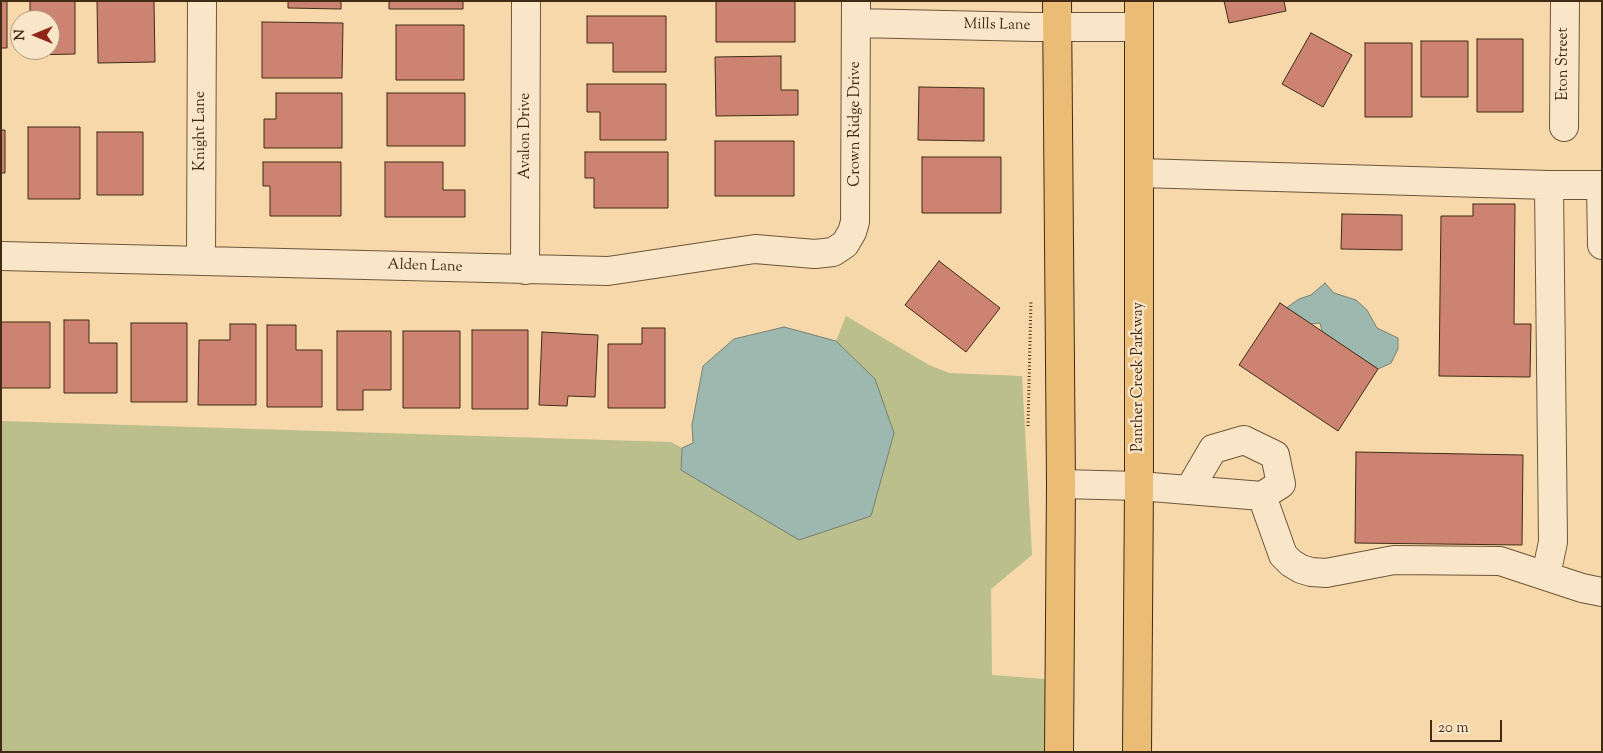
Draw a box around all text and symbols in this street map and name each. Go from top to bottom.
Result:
north arrow [10,10,60,60]
street label: Mills Lane [963,16,1031,36]
street label: Eton Street [1555,27,1573,101]
text: N [11,29,31,41]
street label: Crown Ridge Drive [847,61,865,187]
street label: Knight Lane [192,91,210,171]
street label: Avalon Drive [517,93,535,179]
street label: Alden Lane [387,257,463,277]
street label: Panther Creek Parkway [1130,302,1148,452]
scale bar [1433,710,1506,742]
text: 20 m [1438,718,1469,739]

